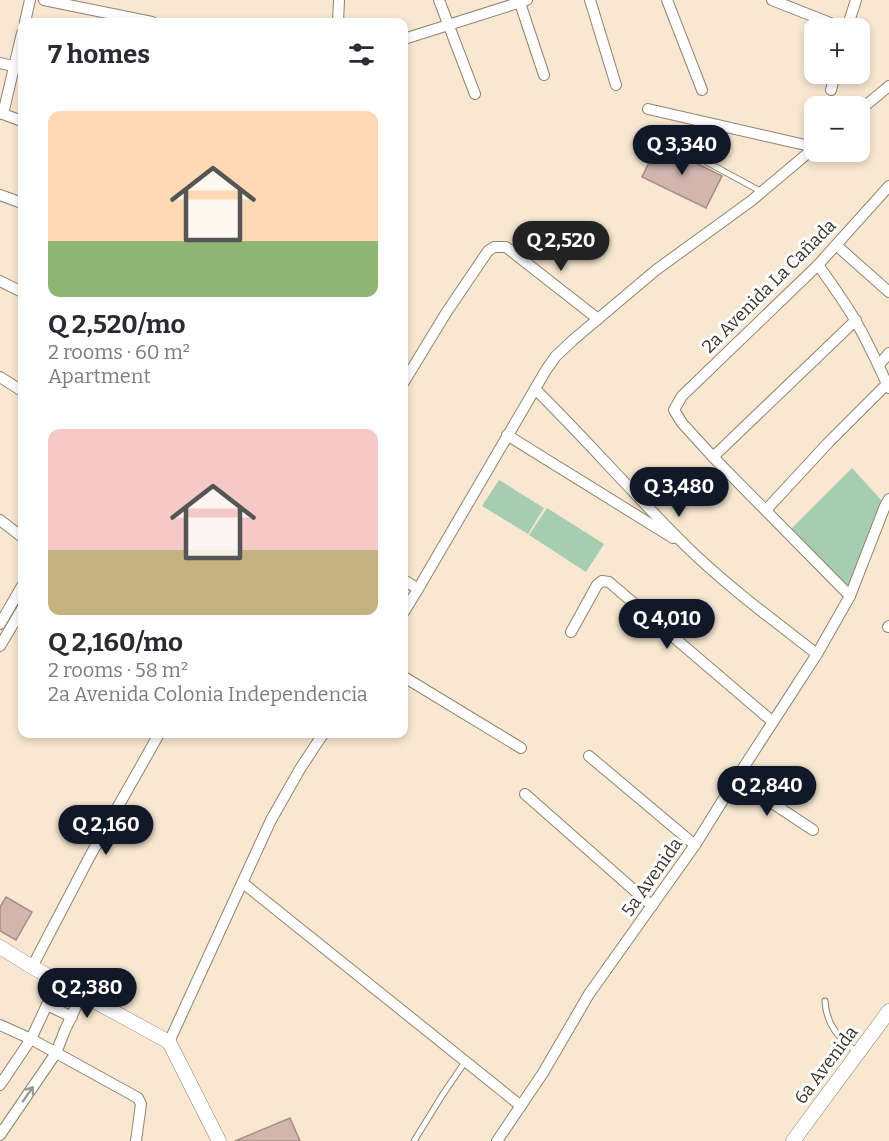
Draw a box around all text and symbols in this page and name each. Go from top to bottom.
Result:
map controls [804,18,870,162]
button: + [804,18,870,84]
icon: filters [345,38,378,71]
text: 7 homes [48,39,150,70]
button: − [804,96,870,162]
pin: Q 3,340 [627,125,737,176]
text: Q 3,340 [647,132,717,156]
icon: home [159,150,267,258]
street label: 2a Avenida La Cañada [697,214,841,358]
pin: Q 2,520 [506,221,616,272]
text: Q 2,520 [526,228,596,252]
text: Q 2,520/mo [48,309,186,340]
text: 2 rooms · 60 m² [48,340,190,364]
text: Apartment [48,364,151,388]
pin: Q 3,480 [624,467,734,518]
icon: home [159,468,267,576]
text: Q 3,480 [644,474,714,498]
pin: Q 4,010 [612,599,722,650]
text: Q 4,010 [633,606,701,630]
text: Q 2,160/mo [48,627,183,658]
text: 2 rooms · 58 m² [48,658,188,682]
text: 2a Avenida Colonia Independencia [48,682,368,706]
pin: Q 2,840 [712,766,822,817]
text: Q 2,840 [731,773,803,797]
pin: Q 2,160 [51,805,161,856]
text: Q 2,160 [72,812,140,836]
street label: 5a Avenida [617,833,687,921]
pin: Q 2,380 [32,968,142,1019]
text: Q 2,380 [52,975,122,999]
street label: 6a Avenida [790,1022,863,1108]
one-way arrow [22,1086,34,1103]

